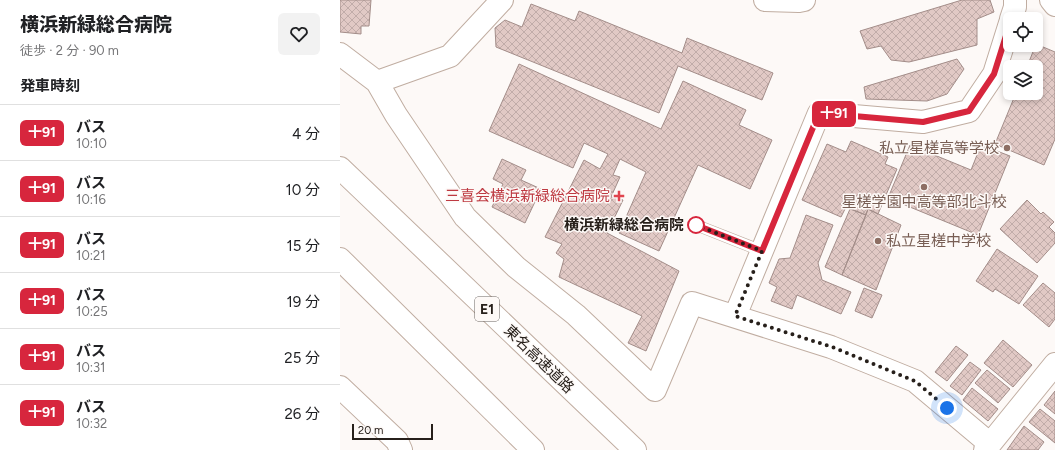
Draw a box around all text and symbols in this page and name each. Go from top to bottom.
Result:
map controls [1003,12,1043,100]
button: locate [1003,12,1043,52]
text: 横浜新緑総合病院 [20,13,172,36]
button: heart [278,13,320,55]
text: 徒歩 · 2 分 · 90 m [20,43,119,58]
button: layers [1003,60,1043,100]
text: 発車時刻 [20,77,80,95]
line badge: 十91 [811,101,857,127]
text: 十91 [820,105,848,122]
text: バス [76,118,106,136]
text: 十91 [28,124,56,141]
text: 4 分 [292,125,320,143]
text: 10:10 [76,136,107,151]
place label: 私立星槎高等学校 [879,139,999,157]
marker: 私立星槎高等学校 [1002,143,1012,153]
text: バス [76,174,106,192]
text: 十91 [28,180,56,197]
text: 10 分 [285,181,320,199]
marker: 星槎学園中高等部北斗校 [919,182,929,192]
place label: 三喜会横浜新緑総合病院 [445,187,610,205]
marker: 三喜会横浜新緑総合病院 [613,190,625,202]
text: 10:16 [76,192,106,207]
place label: 星槎学園中高等部北斗校 [841,193,1007,211]
place label: 横浜新緑総合病院 [564,216,684,234]
marker: 横浜新緑総合病院 [687,216,705,234]
text: バス [76,230,106,248]
place label: 私立星槎中学校 [886,232,991,250]
text: 十91 [28,236,56,253]
marker: 私立星槎中学校 [873,236,883,246]
text: 15 分 [286,237,320,255]
text: 10:21 [76,248,106,263]
text: バス [76,286,106,304]
text: 十91 [28,292,56,309]
text: 19 分 [287,293,320,311]
road number: E1 [475,297,499,321]
text: 10:25 [76,304,108,319]
street label: 東名高速道路 [500,321,578,397]
text: バス [76,342,106,360]
text: 十91 [28,348,56,365]
text: 25 分 [284,349,320,367]
text: 10:31 [76,360,105,375]
text: バス [76,398,106,416]
your location [937,398,957,418]
text: 十91 [28,404,56,421]
text: 26 分 [284,405,320,423]
text: 10:32 [76,416,107,431]
scale bar [352,422,433,441]
text: 20 m [358,424,383,437]

